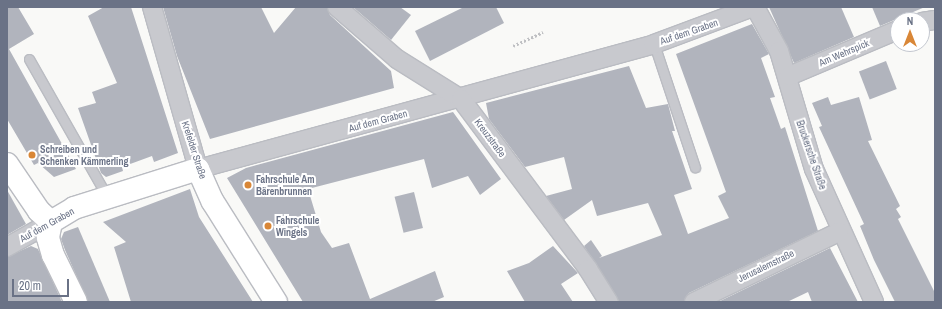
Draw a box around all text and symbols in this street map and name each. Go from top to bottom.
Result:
north arrow [890,12,930,52]
text: N [907,14,913,28]
street label: Auf dem Graben [659,17,719,47]
street label: Am Wehrspick [817,37,871,69]
street label: Auf dem Graben [347,107,409,135]
street label: Kreuzstraße [472,117,508,159]
street label: Bruckersche Straße [794,119,828,191]
street label: Krefelder Straße [179,120,209,180]
place label: Schreiben und Schenken Kämmerling [40,143,128,166]
marker: Schreiben und Schenken Kämmerling [27,150,37,160]
place label: Fahrschule Am Bärenbrunnen [256,173,315,196]
marker: Fahrschule Am Bärenbrunnen [243,180,253,190]
street label: Auf dem Graben [18,205,76,245]
place label: Fahrschule Wingels [276,214,319,238]
marker: Fahrschule Wingels [263,221,273,231]
street label: Jerusalemstraße [736,247,796,285]
scale bar [14,271,71,297]
text: 20 m [19,278,41,294]

